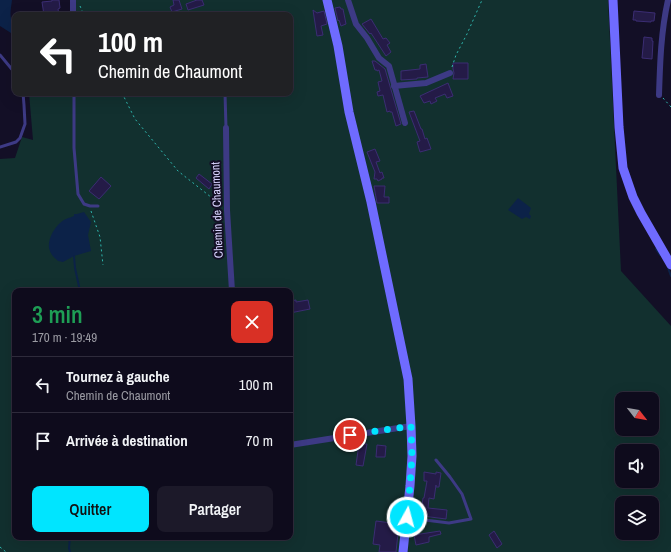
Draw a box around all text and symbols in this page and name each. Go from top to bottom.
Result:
text: 100 m [98,23,163,61]
icon: left [32,28,84,80]
text: Chemin de Chaumont [98,59,242,84]
street label: Chemin de Chaumont [207,161,227,258]
text: 3 min [32,298,83,330]
button: close [231,301,273,343]
text: 170 m · 19:49 [32,329,97,346]
text: Tournez à gauche [66,366,170,387]
icon: left [32,374,54,396]
text: 100 m [239,374,273,395]
text: Chemin de Chaumont [66,387,170,404]
north arrow [615,392,659,436]
map controls [615,392,659,540]
pin [333,418,367,452]
icon: arrive [339,424,361,446]
icon: arrive [32,430,54,452]
text: Arrivée à destination [66,430,188,451]
text: 70 m [246,430,273,451]
button: sound [615,444,659,488]
button: Quitter [32,486,149,532]
button: Partager [157,486,273,532]
position arrow [386,496,428,538]
button: layers [615,496,659,540]

